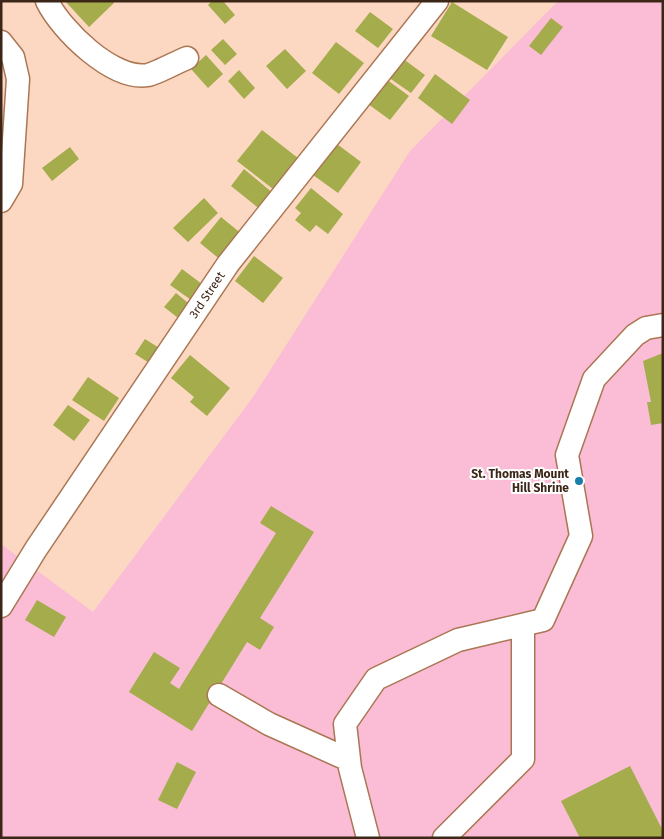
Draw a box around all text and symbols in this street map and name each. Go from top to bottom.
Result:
street label: 3rd Street [186,268,228,321]
place label: St. Thomas Mount Hill Shrine [471,467,569,495]
marker: St. Thomas Mount Hill Shrine [573,475,585,487]

